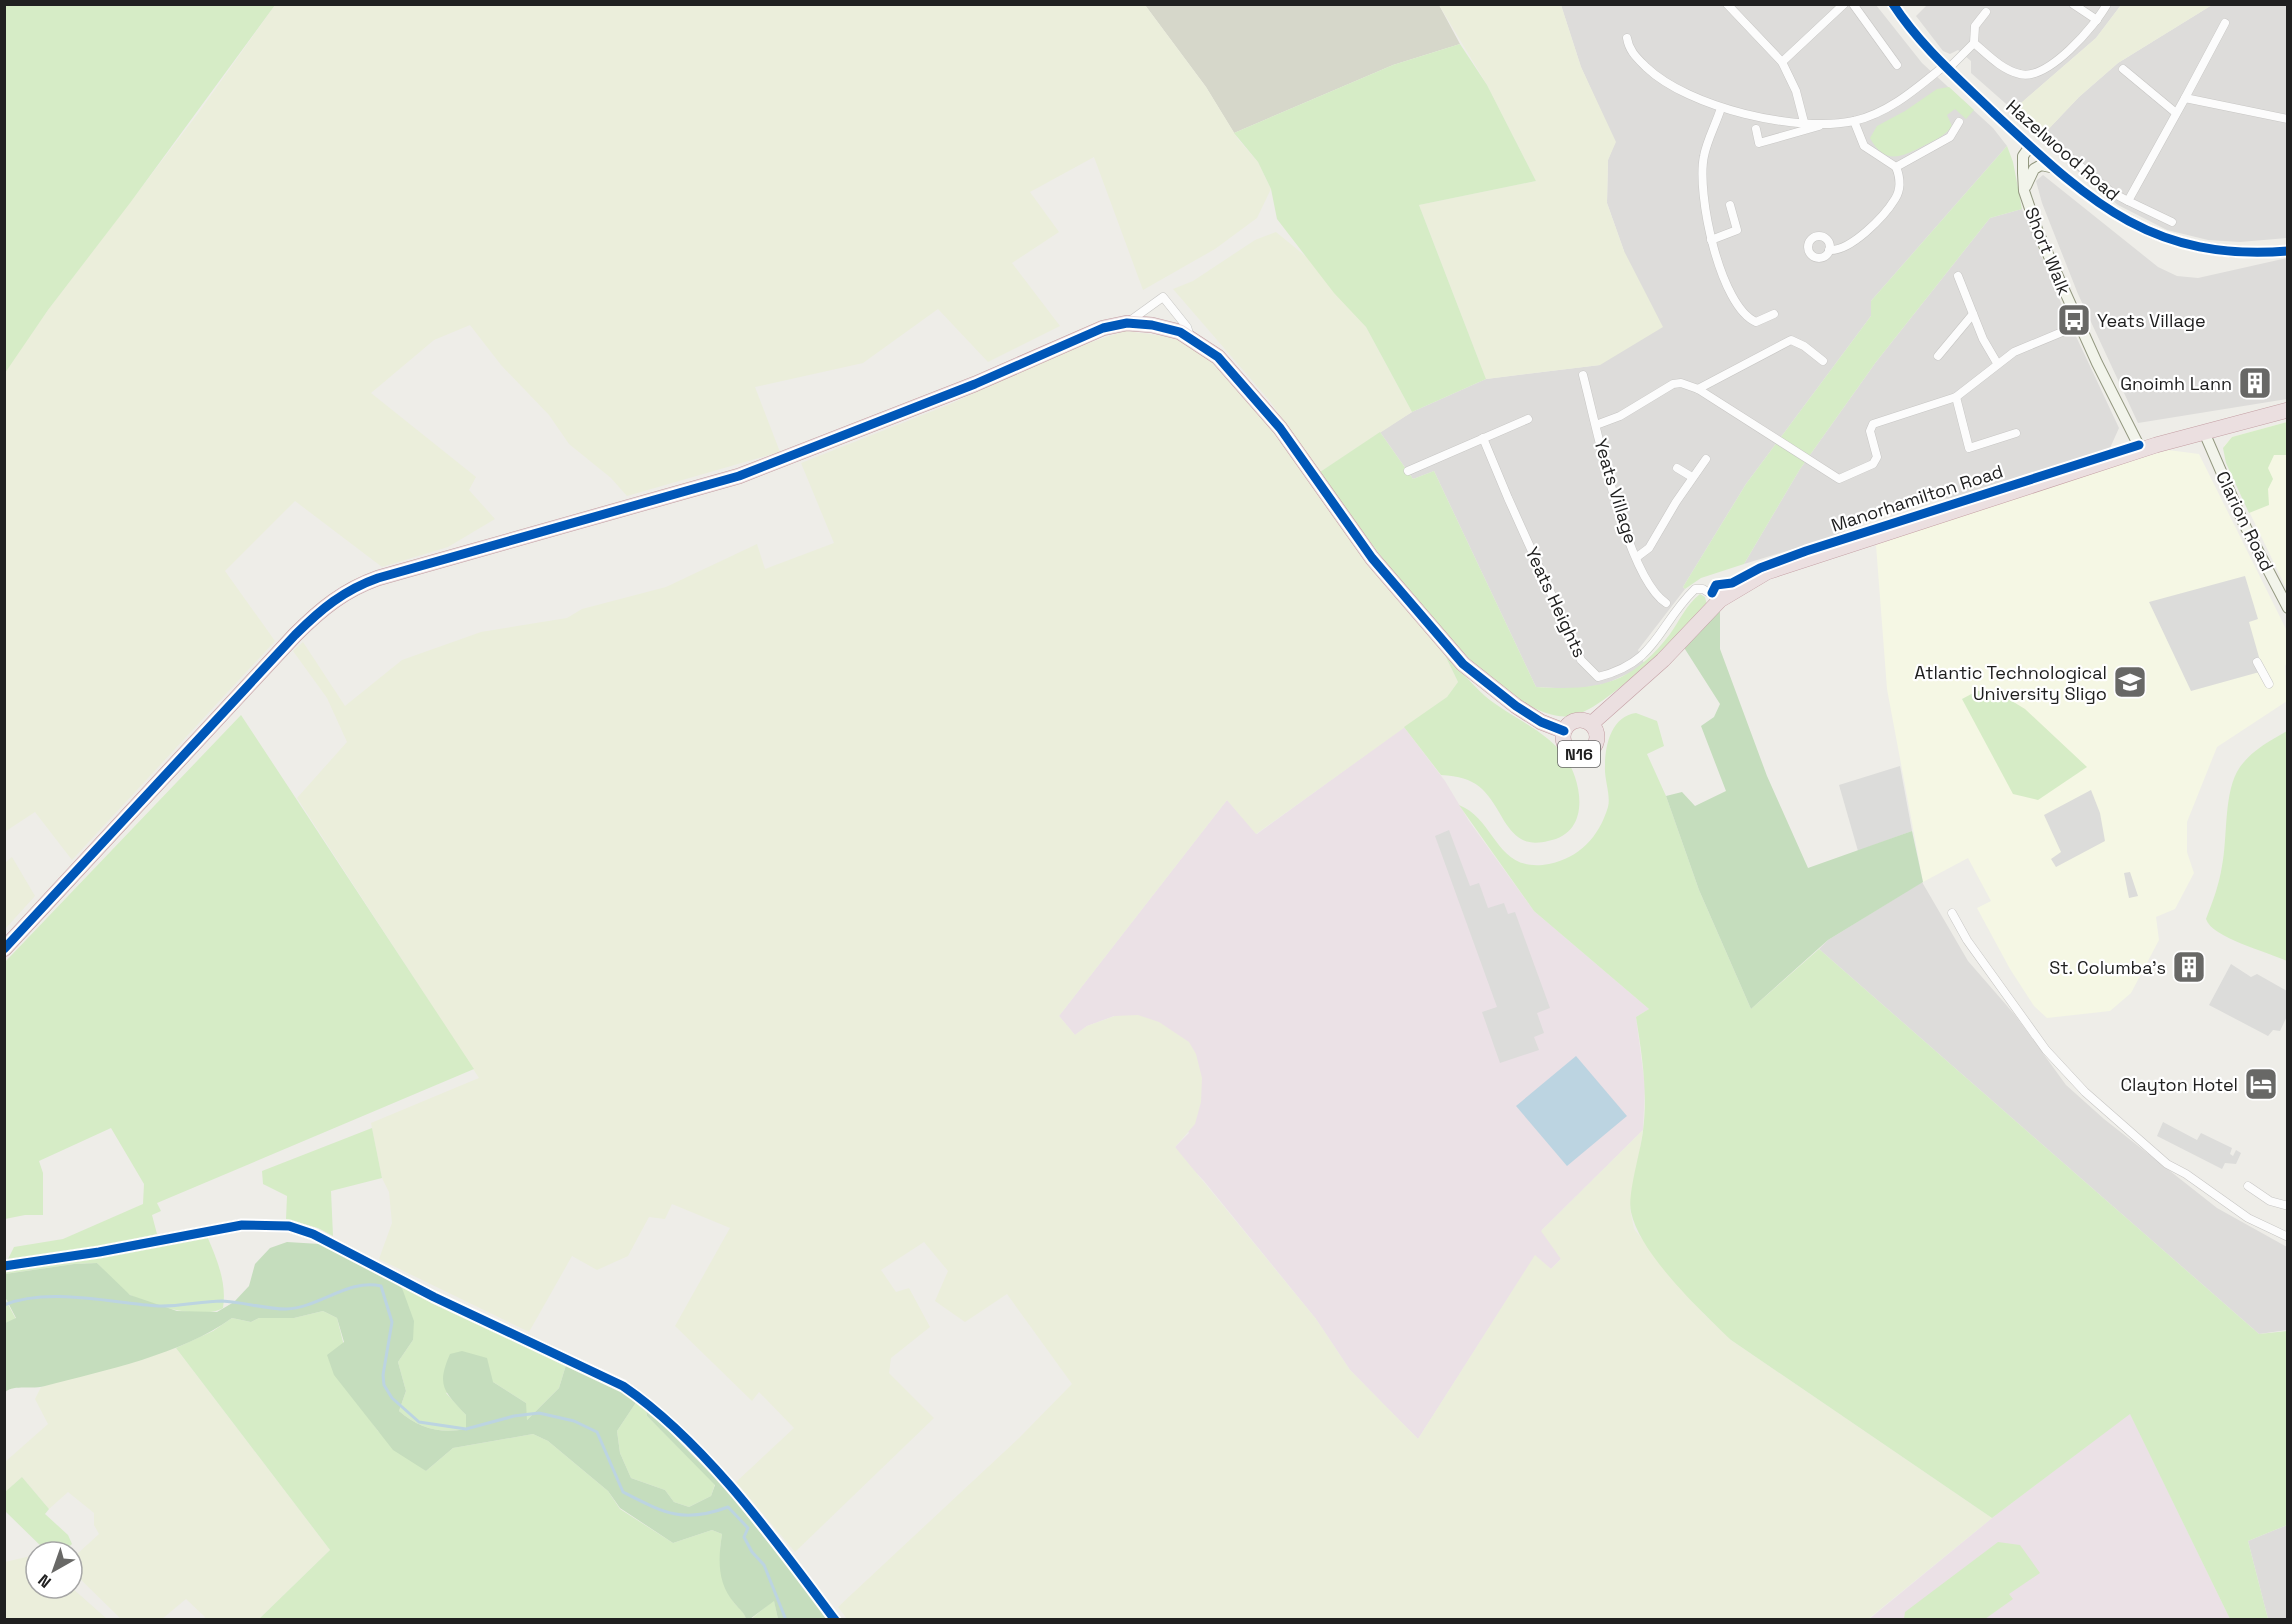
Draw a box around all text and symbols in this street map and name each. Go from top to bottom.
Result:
street label: Hazelwood Road [2001,94,2125,206]
street label: Short Walk [2020,204,2076,299]
bus stop icon: Yeats Village [2056,302,2092,338]
place label: Yeats Village [2097,309,2206,332]
building icon: Gnoimh Lann [2237,365,2273,401]
place label: Gnoimh Lann [2120,372,2232,395]
street label: Yeats Village [1589,436,1643,546]
street label: Manorhamilton Road [1828,459,2006,537]
street label: Clarion Road [2211,467,2279,575]
street label: Yeats Heights [1520,543,1592,661]
place label: Atlantic Technological University Sligo [1914,661,2107,705]
school or university icon: Atlantic Technological University Sligo [2112,664,2148,700]
road number: N16 [1558,741,1600,767]
building icon: St. Columba's [2171,949,2207,985]
place label: St. Columba's [2049,956,2166,979]
hotel icon: Clayton Hotel [2243,1066,2279,1102]
place label: Clayton Hotel [2121,1073,2238,1096]
north arrow [24,1540,84,1600]
text: N [34,1570,56,1593]

